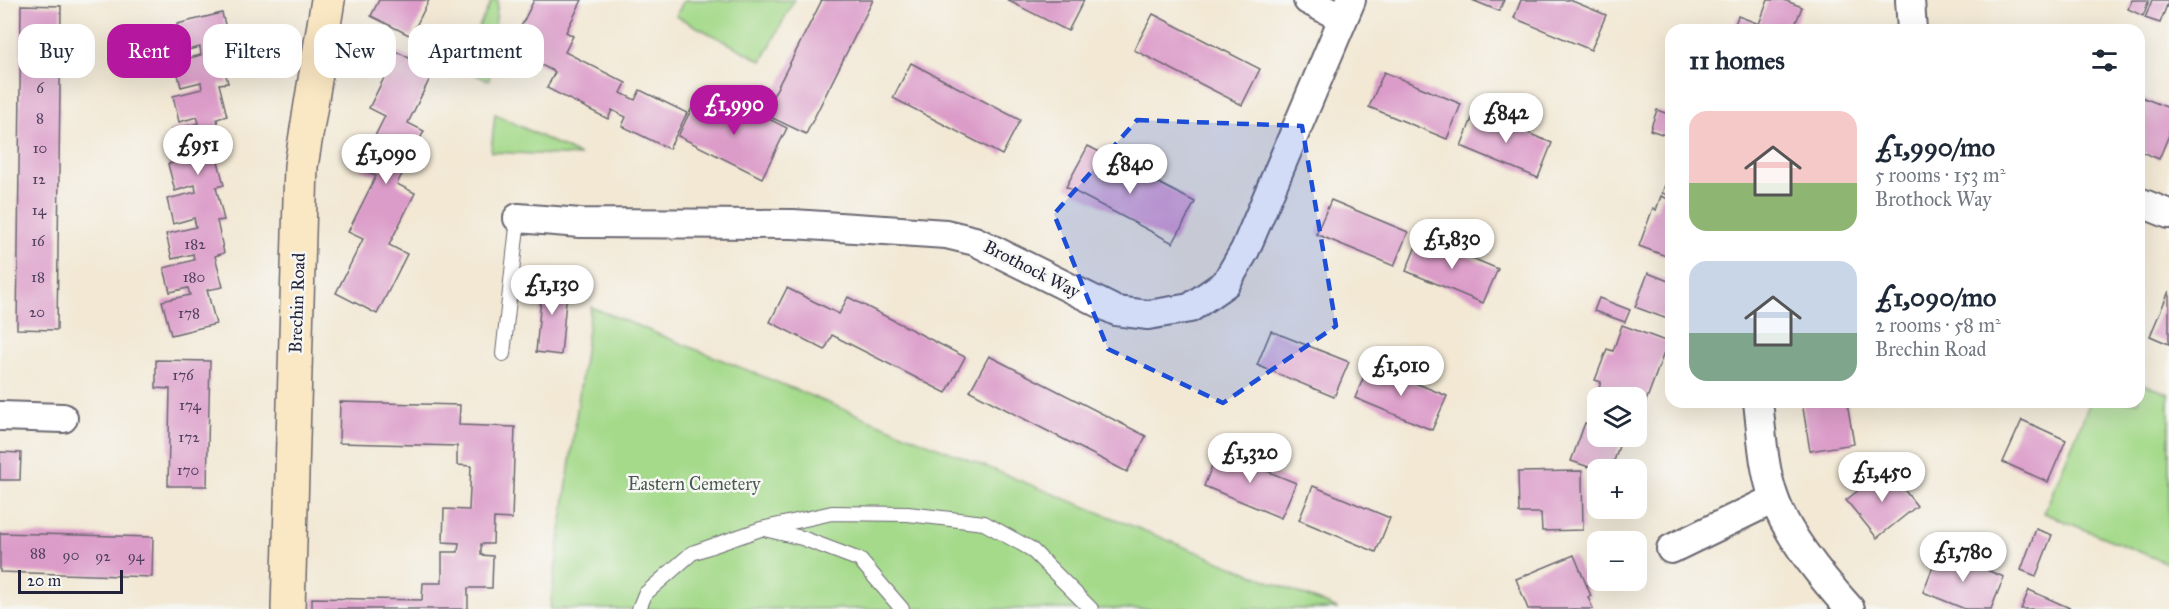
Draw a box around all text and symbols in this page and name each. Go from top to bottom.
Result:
chip: Buy [18,24,95,78]
chip: Rent [107,24,191,78]
chip: Filters [203,24,302,78]
chip: New [314,24,396,78]
chip: Apartment [408,24,544,78]
text: 11 homes [1689,44,1785,76]
icon: filters [2088,44,2121,77]
house number: 6 [36,79,45,97]
pin: £1,990 [685,85,783,136]
text: £1,990 [704,92,764,116]
pin: £842 [1470,93,1542,144]
text: £842 [1483,100,1529,124]
house number: 8 [36,109,44,127]
pin: £951 [162,125,234,176]
text: £1,990/mo [1875,131,1995,163]
text: £951 [177,132,219,156]
pin: £1,090 [337,134,435,185]
icon: home [1737,135,1809,207]
house number: 10 [33,139,47,157]
text: £1,090 [356,141,417,165]
pin: £840 [1094,144,1166,195]
text: £840 [1106,151,1154,175]
text: 5 rooms · 153 m² [1875,163,2005,187]
house number: 12 [32,170,46,188]
text: Brothock Way [1875,187,1992,211]
house number: 14 [32,201,47,219]
pin: £1,830 [1403,219,1501,270]
text: £1,830 [1423,226,1481,250]
house number: 16 [31,232,46,250]
house number: 182 [184,235,206,253]
street label: Brothock Way [980,235,1084,303]
street label: Brechin Road [284,252,310,354]
pin: £1,130 [503,265,601,316]
house number: 18 [31,268,45,286]
house number: 180 [183,268,205,286]
text: £1,130 [525,272,579,296]
text: £1,090/mo [1875,281,1996,313]
icon: home [1737,285,1809,357]
house number: 20 [29,303,45,321]
house number: 178 [178,304,200,322]
text: 2 rooms · 58 m² [1875,313,2001,337]
text: Brechin Road [1875,337,1987,361]
pin: £1,010 [1352,346,1450,397]
text: £1,010 [1372,353,1430,377]
house number: 176 [172,366,195,384]
map controls [1587,387,1647,591]
button: layers [1587,387,1647,447]
house number: 174 [179,396,202,414]
house number: 172 [178,428,200,446]
pin: £1,320 [1201,433,1299,484]
text: £1,320 [1222,440,1278,464]
pin: £1,450 [1833,452,1931,503]
button: + [1587,459,1647,519]
text: £1,450 [1852,459,1912,483]
house number: 170 [177,461,199,479]
park label: Eastern Cemetery [628,473,761,495]
button: − [1587,531,1647,591]
pin: £1,780 [1914,532,2012,583]
text: £1,780 [1934,539,1992,563]
house number: 88 [30,544,46,562]
house number: 90 [63,546,79,564]
house number: 92 [95,547,111,565]
house number: 94 [128,547,145,565]
scale bar [18,567,123,594]
text: 20 m [27,571,61,590]

